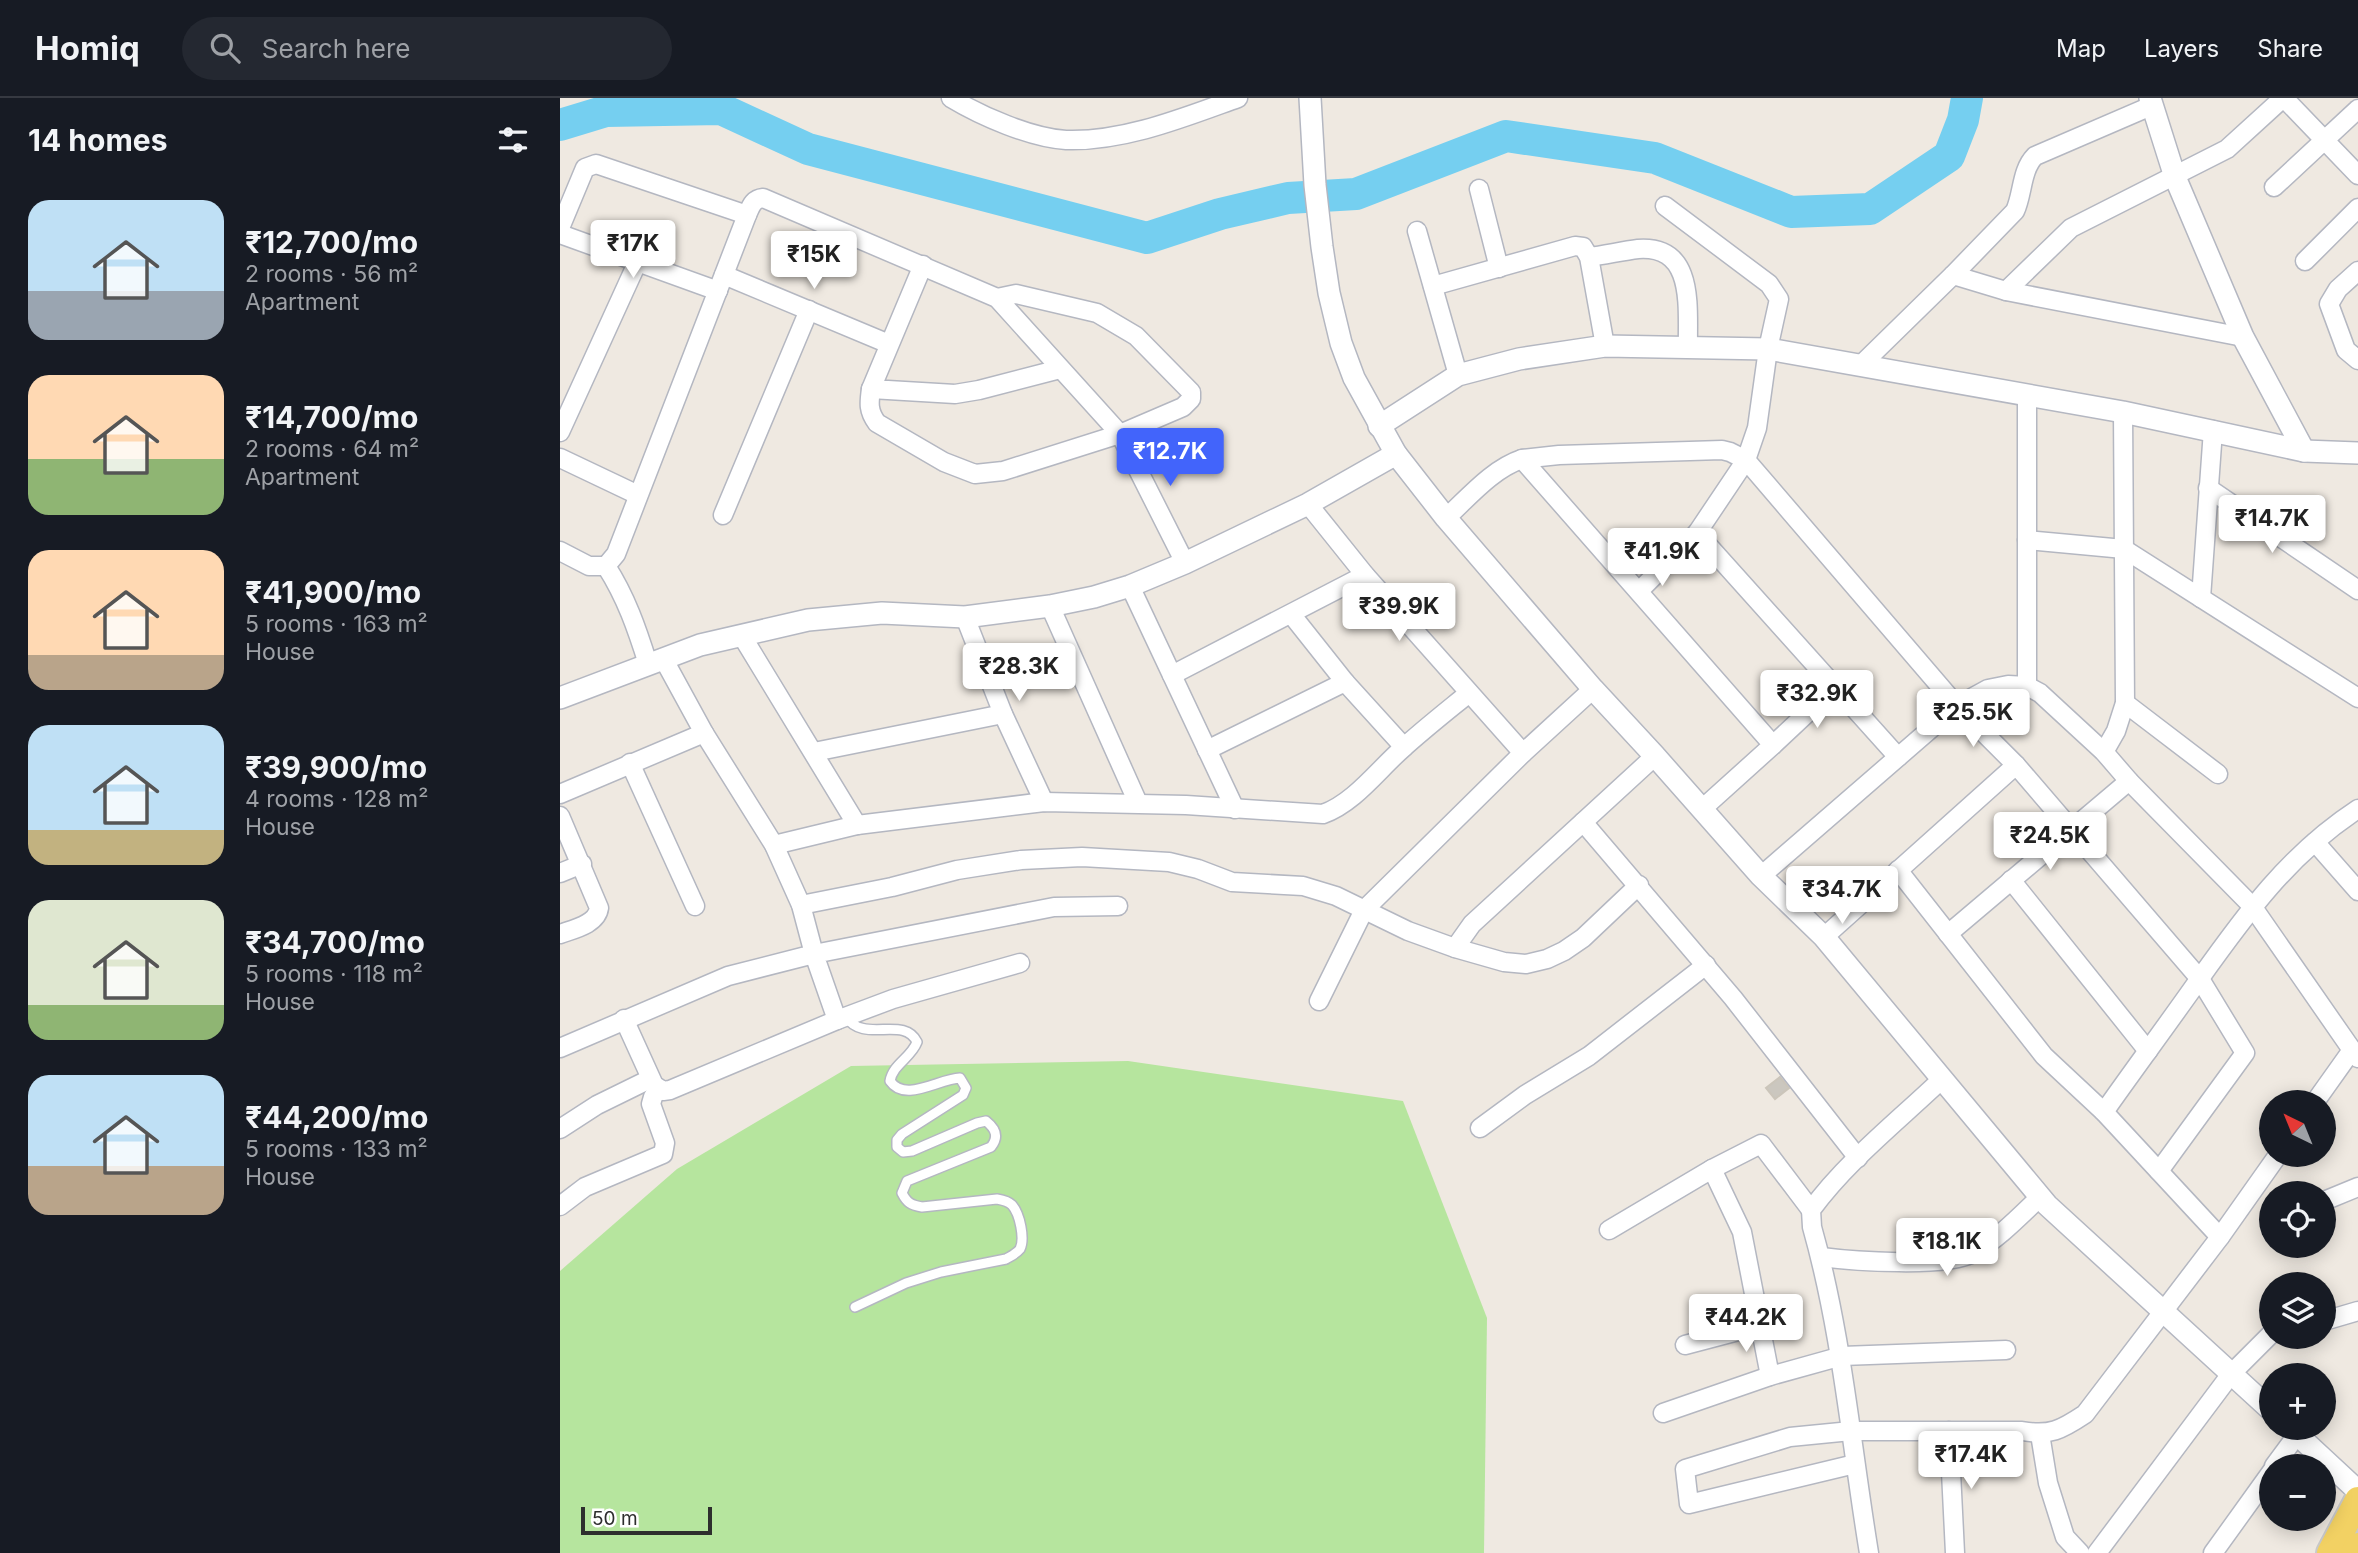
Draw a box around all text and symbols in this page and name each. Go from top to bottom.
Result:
search box [182,17,672,80]
text: Homiq [35,28,140,68]
icon: search [206,29,244,67]
text: Search here [262,33,410,64]
text: Map [2056,34,2106,63]
text: Layers [2144,34,2219,63]
text: Share [2257,34,2323,63]
icon: filters [494,121,532,159]
text: 14 homes [28,122,167,158]
pin: ₹17K [592,220,674,280]
text: ₹12,700/mo [245,224,418,260]
icon: home [84,228,168,312]
text: ₹17K [607,229,659,257]
pin: ₹15K [773,232,855,291]
text: ₹15K [787,240,841,268]
text: 2 rooms · 56 m² [245,260,418,288]
text: Apartment [245,288,359,316]
text: ₹14,700/mo [245,399,418,435]
icon: home [84,403,168,487]
pin: ₹12.7K [1113,428,1227,488]
text: 2 rooms · 64 m² [245,435,419,463]
text: ₹12.7K [1133,437,1207,465]
text: Apartment [245,463,359,491]
pin: ₹14.7K [2215,496,2329,555]
text: ₹14.7K [2235,504,2309,532]
pin: ₹41.9K [1605,528,1719,588]
text: ₹41.9K [1624,537,1700,565]
text: ₹41,900/mo [245,574,421,610]
icon: home [84,578,168,662]
pin: ₹39.9K [1342,584,1456,643]
text: ₹39.9K [1358,592,1440,620]
text: 5 rooms · 163 m² [245,610,428,638]
text: House [245,638,315,666]
pin: ₹28.3K [962,644,1076,703]
text: ₹28.3K [979,652,1059,680]
pin: ₹32.9K [1760,670,1874,730]
text: ₹32.9K [1776,679,1858,707]
pin: ₹25.5K [1916,690,2030,749]
text: ₹25.5K [1933,698,2013,726]
text: ₹39,900/mo [245,749,427,785]
icon: home [84,753,168,837]
text: 4 rooms · 128 m² [245,785,428,813]
pin: ₹24.5K [1993,812,2107,872]
text: House [245,813,315,841]
text: ₹24.5K [2010,821,2090,849]
pin: ₹34.7K [1785,866,1899,926]
text: ₹34.7K [1802,875,1882,903]
text: ₹34,700/mo [245,924,425,960]
icon: home [84,928,168,1012]
text: 5 rooms · 118 m² [245,960,423,988]
text: House [245,988,315,1016]
north arrow [2259,1090,2336,1167]
map controls [2259,1090,2336,1531]
text: ₹44,200/mo [245,1099,429,1135]
icon: home [84,1103,168,1187]
text: 5 rooms · 133 m² [245,1135,428,1163]
text: House [245,1163,315,1191]
button: locate [2259,1181,2336,1258]
pin: ₹18.1K [1890,1218,2004,1278]
text: ₹18.1K [1912,1227,1982,1255]
button: layers [2259,1272,2336,1349]
pin: ₹44.2K [1689,1294,1803,1354]
text: ₹44.2K [1705,1303,1787,1331]
button: + [2259,1363,2336,1440]
pin: ₹17.4K [1914,1432,2028,1491]
text: ₹17.4K [1934,1440,2008,1468]
button: − [2259,1454,2336,1531]
scale bar [581,1504,712,1536]
text: 50 m [592,1507,638,1530]

